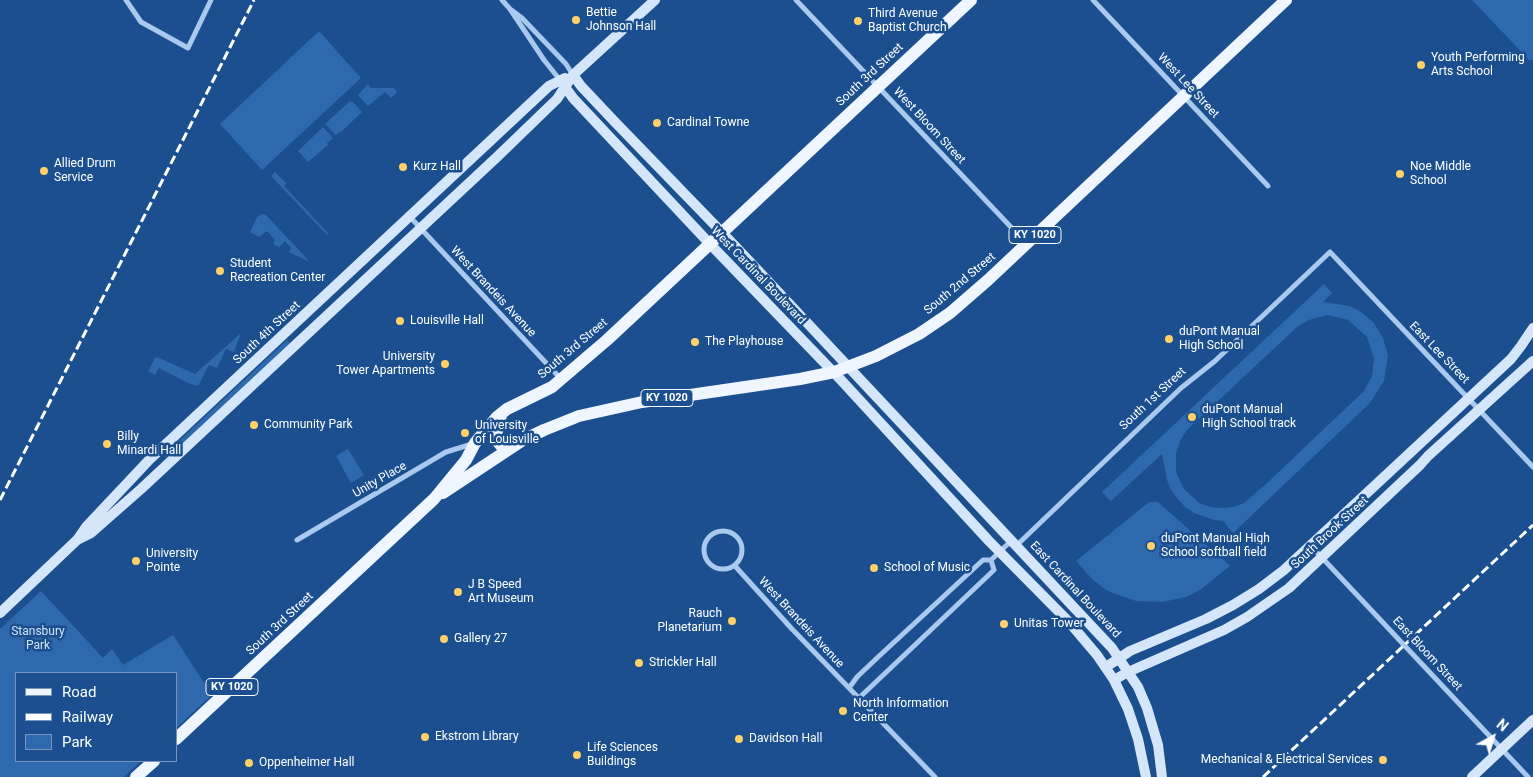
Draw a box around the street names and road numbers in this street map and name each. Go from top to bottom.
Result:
street label: South 3rd Street [834,40,906,110]
street label: West Lee Street [1154,50,1222,122]
street label: West Bloom Street [890,85,968,167]
street label: West Cardinal Boulevard [708,224,808,328]
road number: KY 1020 [1009,226,1061,244]
street label: West Brandeis Avenue [447,244,539,340]
street label: South 2nd Street [921,250,999,318]
street label: South 4th Street [231,298,303,368]
street label: South 3rd Street [535,316,611,382]
street label: East Lee Street [1406,319,1472,387]
street label: South 1st Street [1117,365,1189,433]
road number: KY 1020 [641,389,693,406]
street label: Unity Place [351,459,409,501]
street label: South Brook Street [1289,494,1371,572]
street label: East Cardinal Boulevard [1027,539,1123,641]
street label: West Brandeis Avenue [755,575,847,671]
street label: South 3rd Street [244,589,316,659]
street label: East Bloom Street [1389,614,1465,694]
road number: KY 1020 [206,679,258,696]

